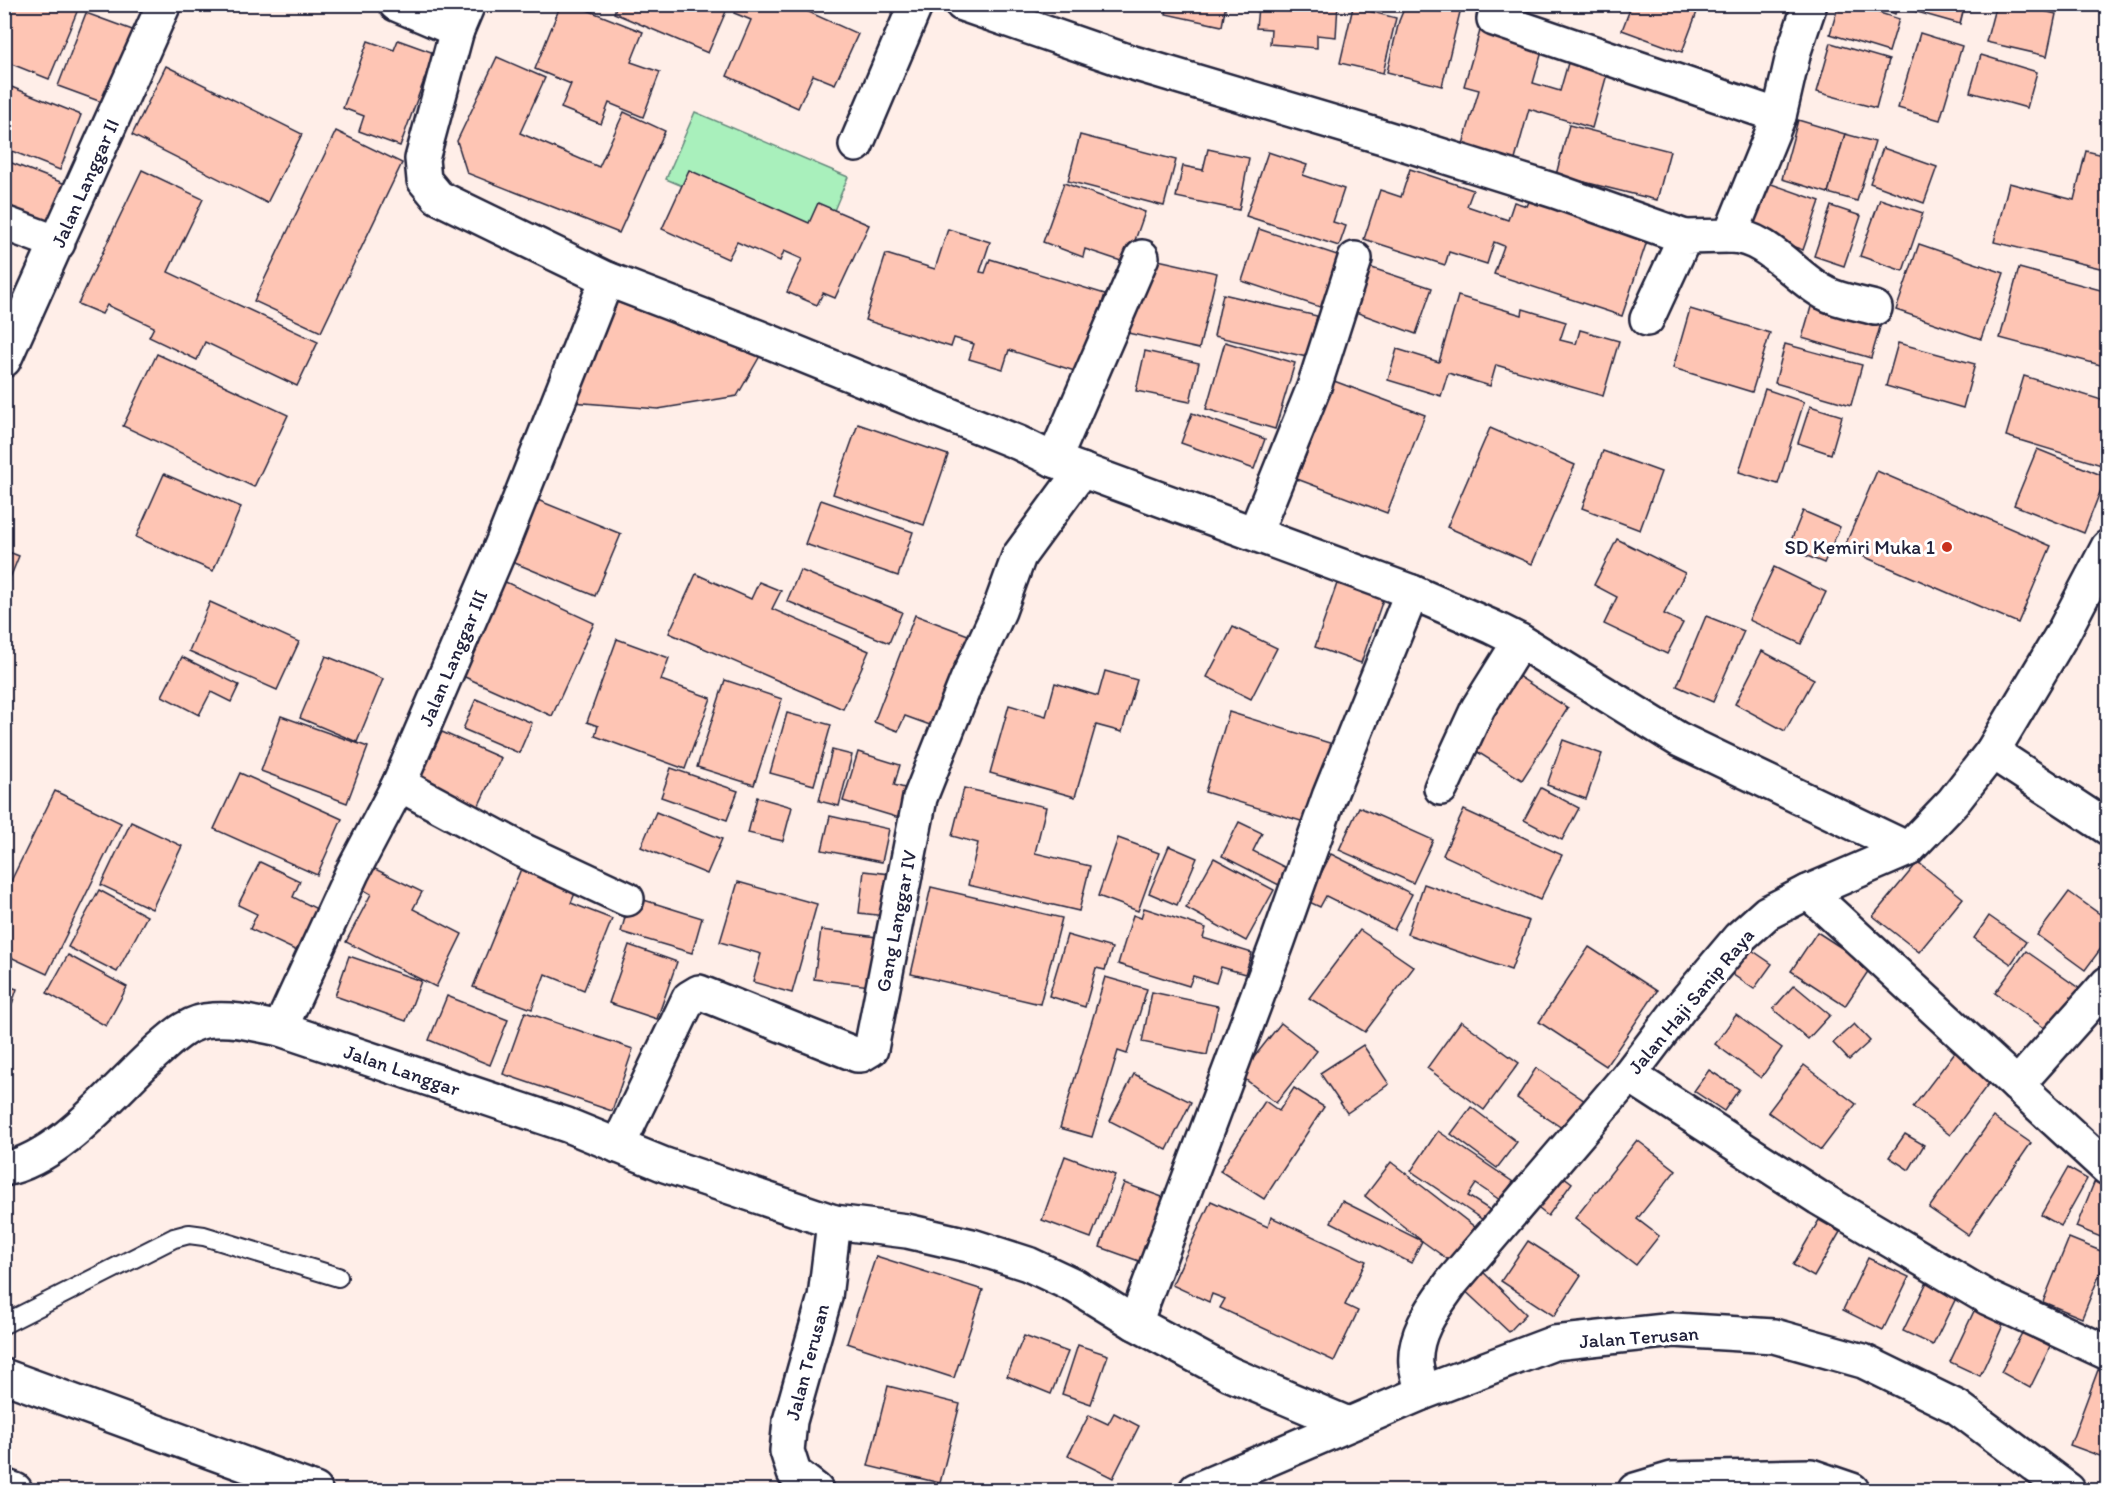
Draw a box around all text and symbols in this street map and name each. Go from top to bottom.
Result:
street label: Jalan Langgar II [46,115,124,251]
place label: SD Kemiri Muka 1 [1784,535,1935,559]
marker: SD Kemiri Muka 1 [1940,540,1954,554]
street label: Jalan Langgar III [414,586,492,730]
street label: Gang Langgar IV [870,848,922,994]
street label: Jalan Haji Sanip Raya [1623,923,1759,1079]
street label: Jalan Langgar [341,1039,463,1101]
street label: Jalan Terusan [780,1301,834,1423]
street label: Jalan Terusan [1578,1321,1700,1353]

